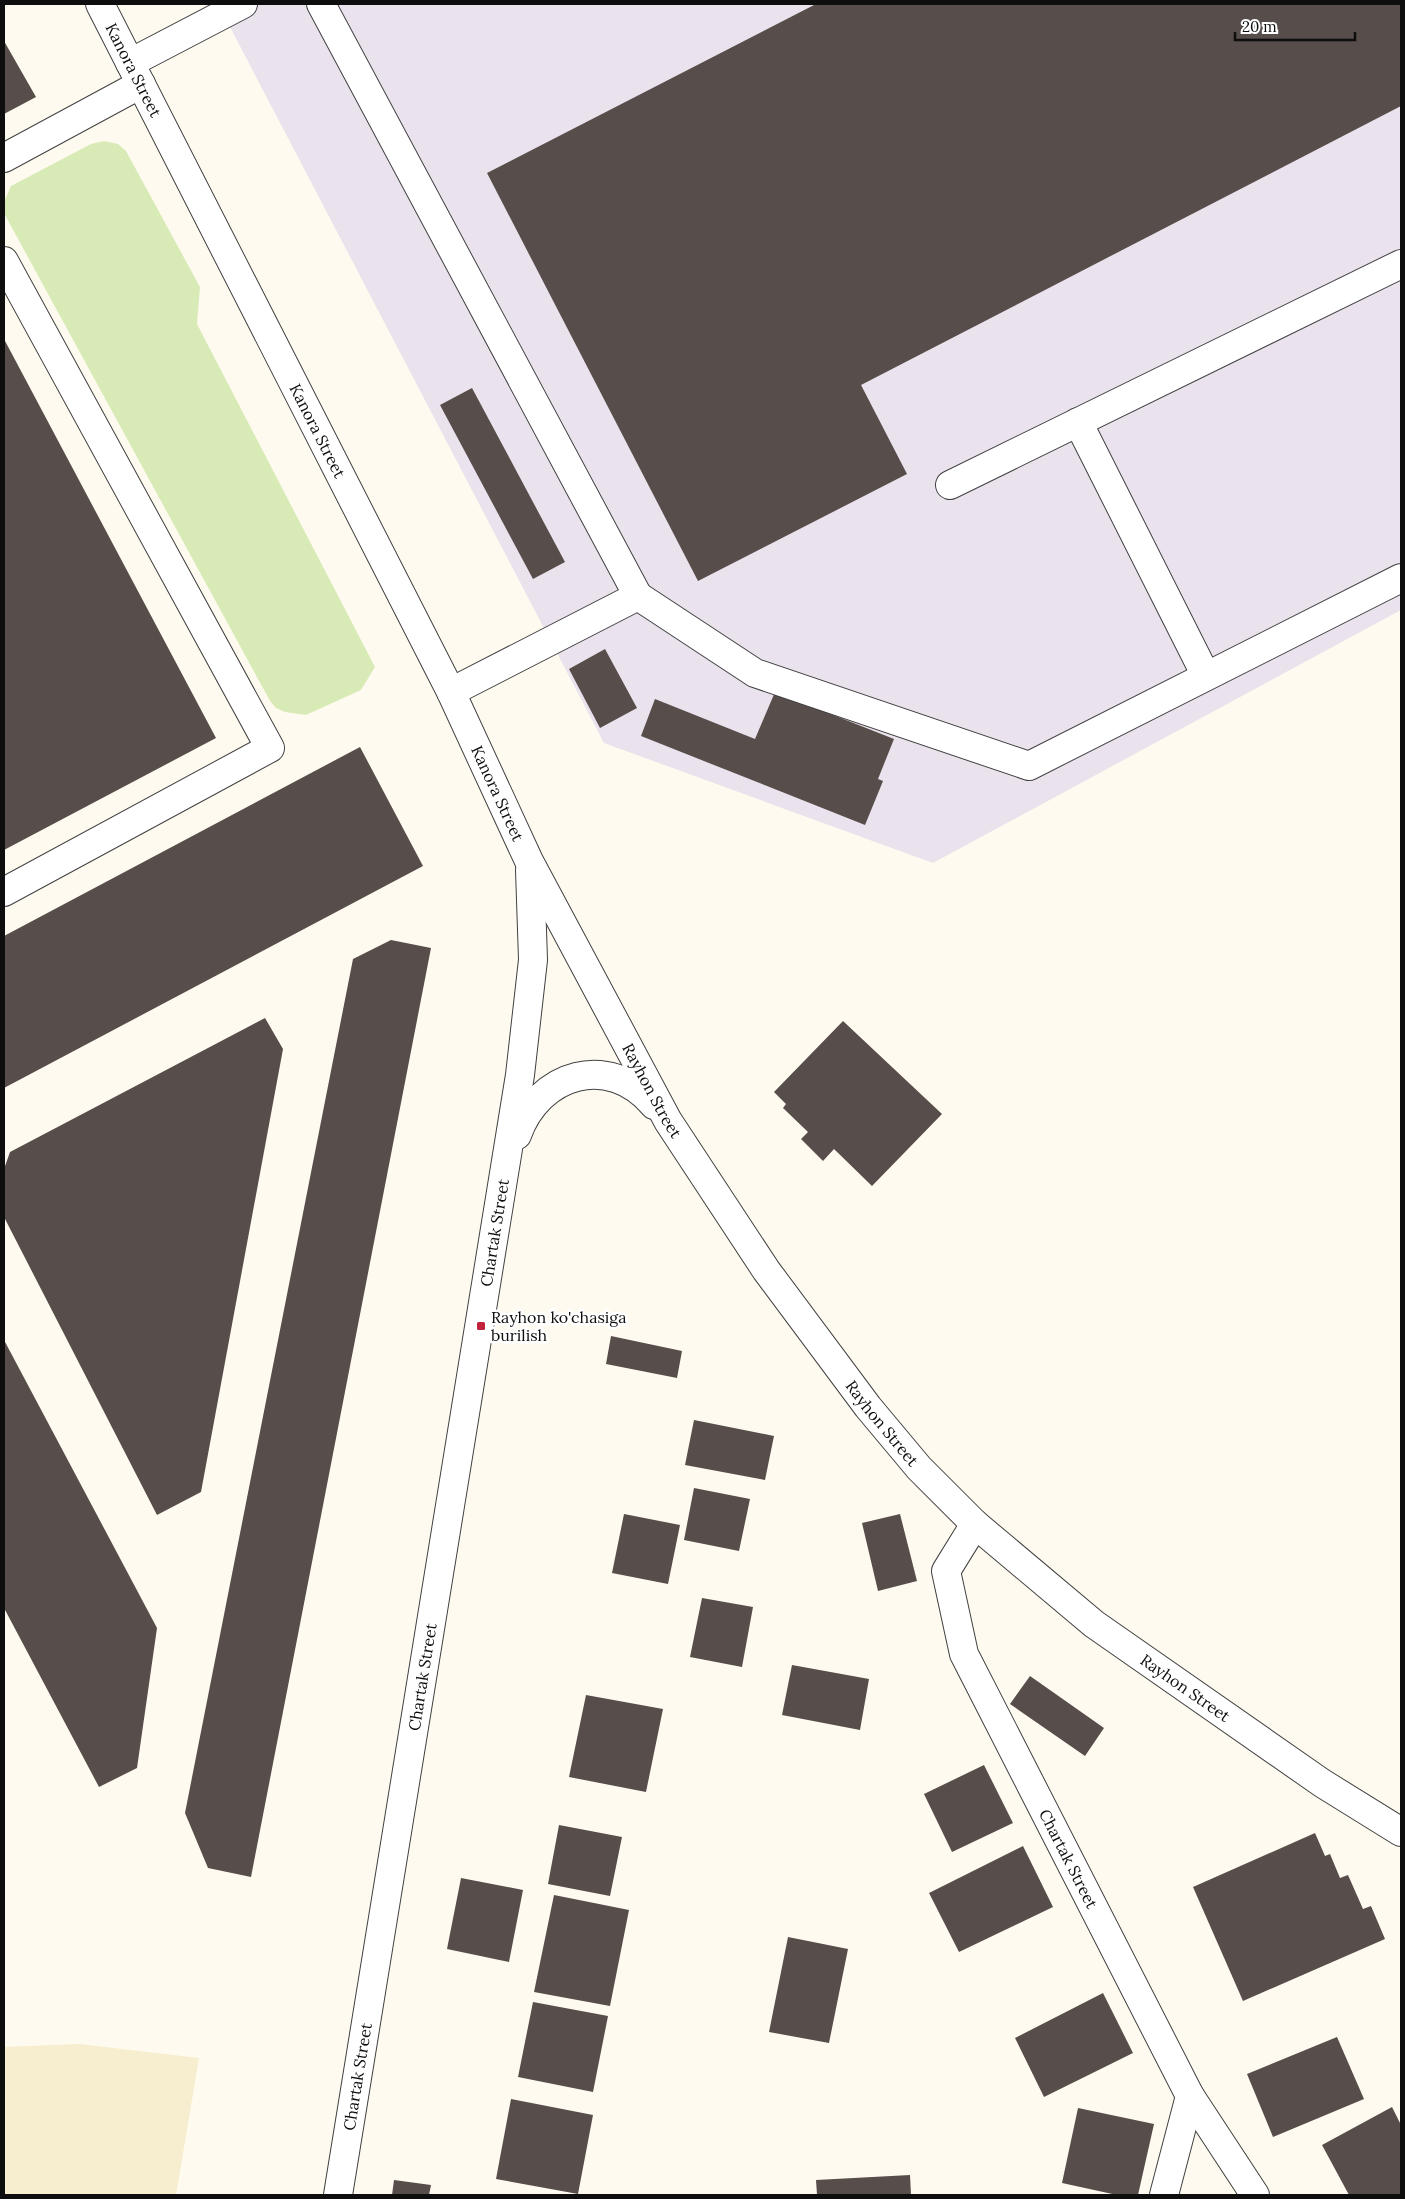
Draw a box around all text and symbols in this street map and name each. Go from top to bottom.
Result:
scale bar [1235,10,1355,42]
text: 20 m [1242,17,1277,36]
street label: Kanora Street [101,19,166,121]
street label: Kanora Street [285,380,350,482]
street label: Kanora Street [467,742,529,845]
street label: Rayhon Street [618,1040,687,1142]
street label: Chartak Street [476,1177,513,1288]
place label: Rayhon ko'chasiga burilish [491,1307,626,1345]
marker: Rayhon ko'chasiga burilish [475,1320,487,1332]
street label: Rayhon Street [842,1376,924,1471]
street label: Chartak Street [404,1621,441,1732]
street label: Rayhon Street [1137,1650,1235,1726]
street label: Chartak Street [1035,1806,1103,1912]
street label: Chartak Street [339,2020,376,2132]

